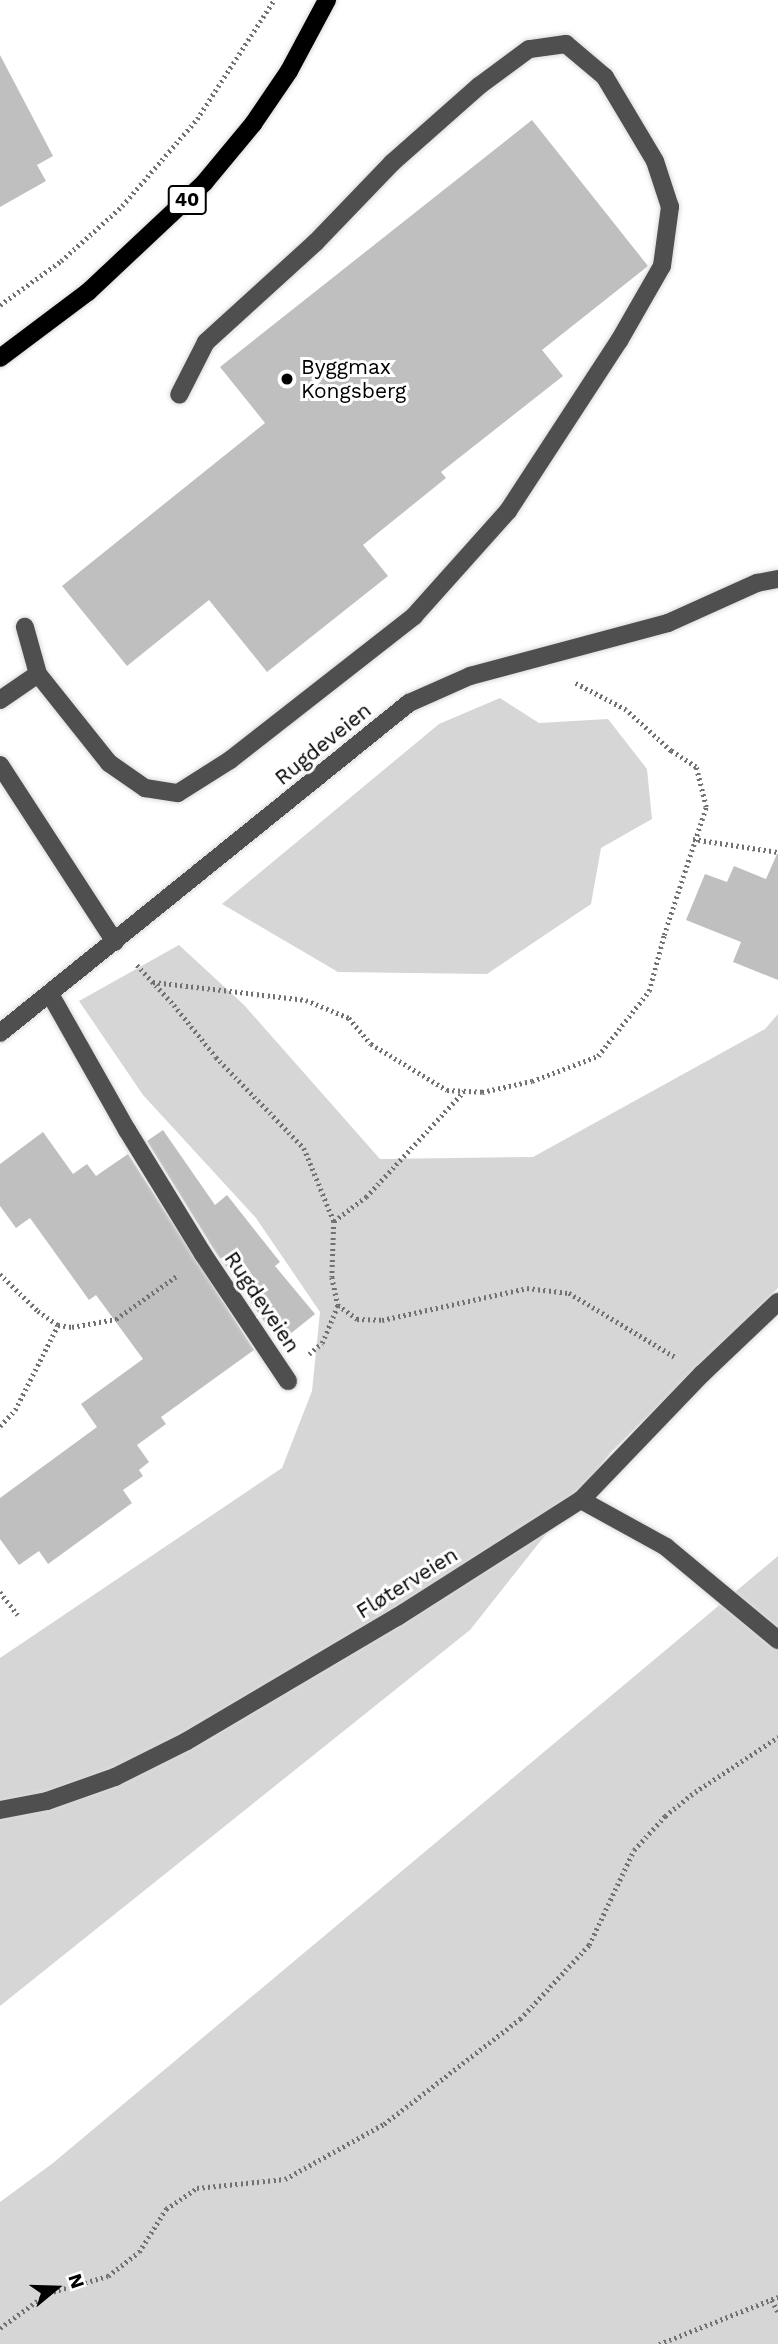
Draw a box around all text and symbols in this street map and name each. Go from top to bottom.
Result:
road number: 40 [166,184,208,216]
place label: Byggmax Kongsberg [301,354,406,404]
marker: Byggmax Kongsberg [279,371,295,387]
street label: Rugdeveien [270,698,376,790]
street label: Rugdeveien [219,1247,305,1357]
street label: Fløterveien [352,1542,462,1624]
north arrow [21,2253,91,2323]
text: N [63,2271,89,2291]

